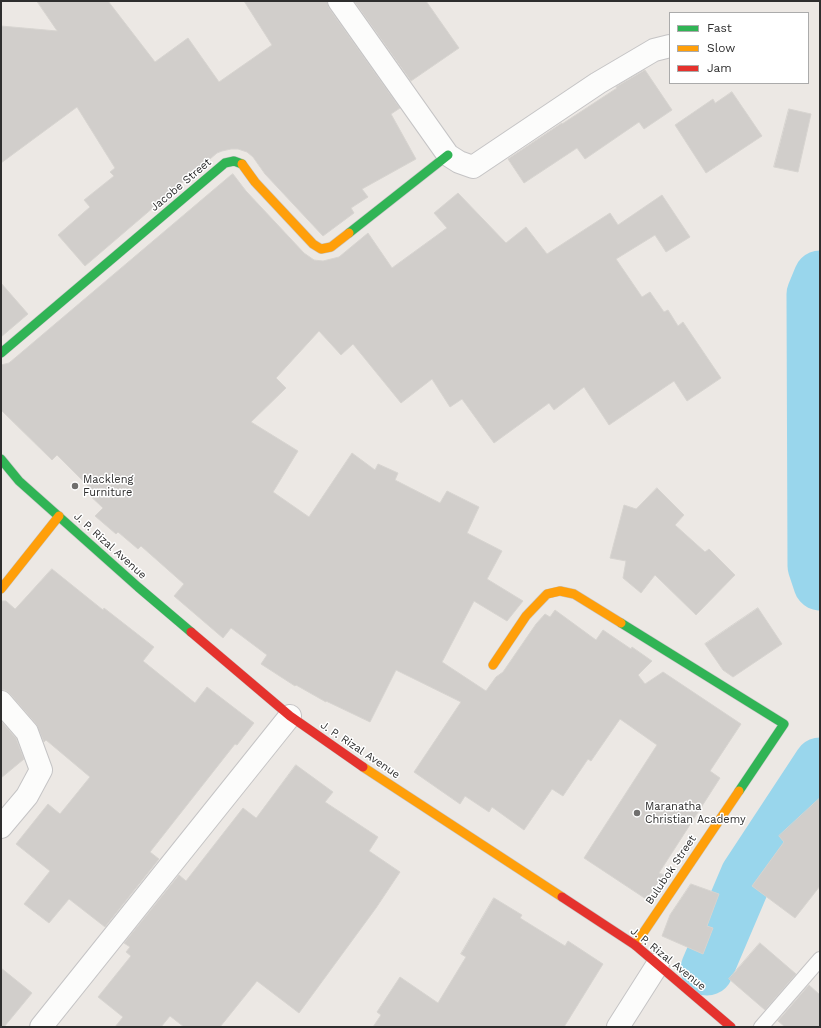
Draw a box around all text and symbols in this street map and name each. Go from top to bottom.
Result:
legend [669,12,809,84]
text: Fast [707,21,732,35]
text: Slow [707,41,735,55]
text: Jam [707,61,732,75]
street label: Jacobe Street [148,156,214,214]
place label: Mackleng Furniture [83,473,133,499]
marker: Mackleng Furniture [70,481,80,491]
street label: J. P. Rizal Avenue [71,510,149,582]
street label: J. P. Rizal Avenue [318,719,402,781]
place label: Maranatha Christian Academy [645,800,746,826]
marker: Maranatha Christian Academy [632,808,642,818]
street label: Bulubok Street [643,833,699,907]
street label: J. P. Rizal Avenue [628,925,708,993]

